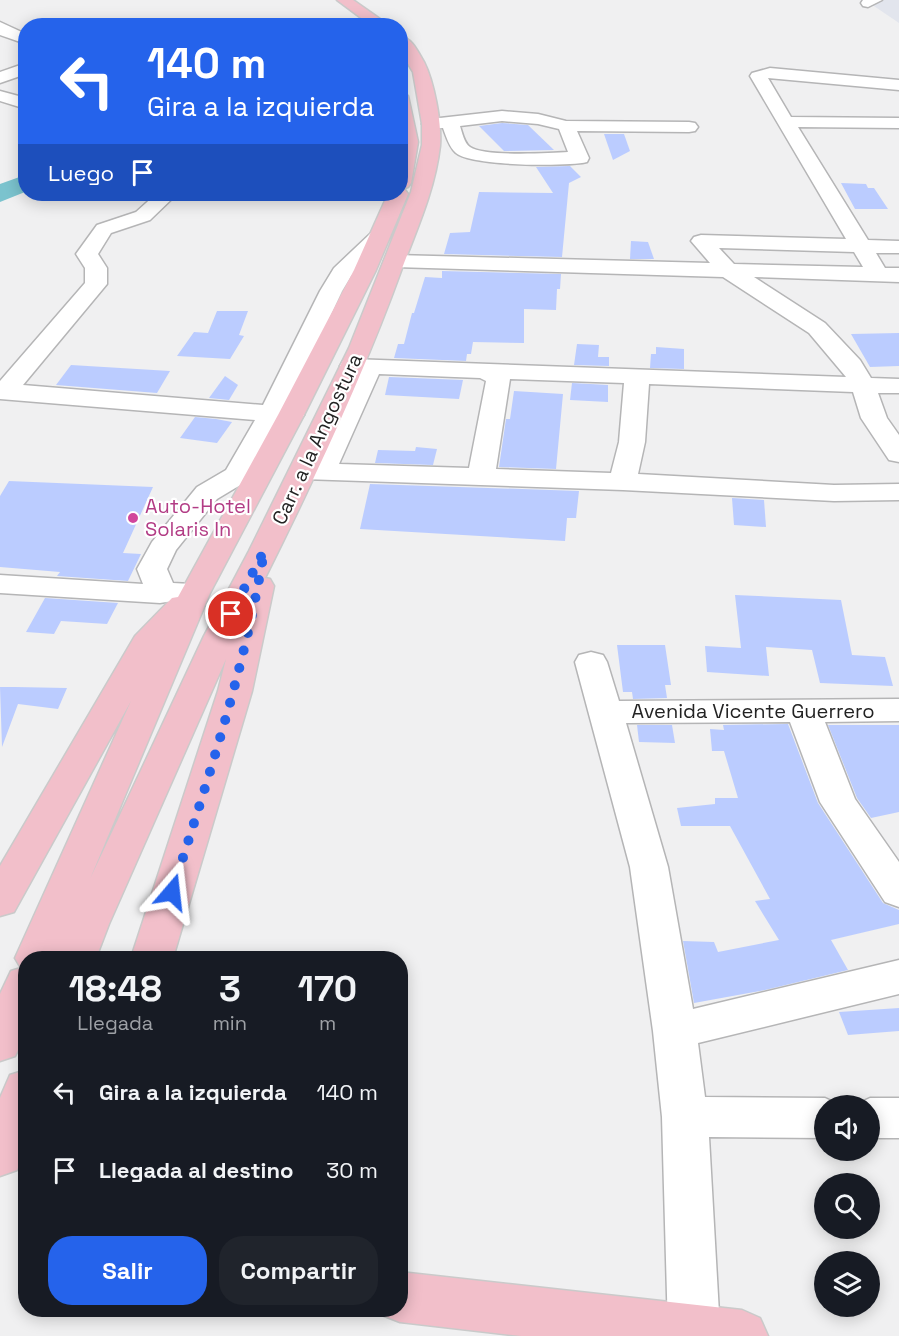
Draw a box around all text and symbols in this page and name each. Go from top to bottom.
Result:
text: 140 m [147,37,266,90]
icon: left [48,42,126,120]
text: Gira a la izquierda [147,89,374,124]
icon: arrive [126,156,159,189]
text: Luego [48,159,114,187]
street label: Carr. a la Angostura [266,349,368,529]
place label: Auto-Hotel Solaris In [145,493,251,542]
marker: Auto-Hotel Solaris In [126,511,140,525]
pin [205,588,256,639]
icon: arrive [214,597,247,630]
street label: Avenida Vicente Guerrero [631,698,875,724]
position arrow [140,860,204,924]
text: 18:48 [69,966,162,1012]
text: 3 [219,966,241,1012]
text: 170 [298,966,357,1012]
text: Llegada [77,1010,153,1036]
text: min [213,1010,247,1036]
text: m [319,1010,336,1036]
icon: left [48,1076,81,1109]
text: Gira a la izquierda [99,1078,287,1106]
text: 140 m [316,1078,378,1106]
map controls [814,1095,880,1317]
button: sound [814,1095,880,1161]
icon: arrive [48,1154,81,1187]
text: Llegada al destino [99,1156,293,1184]
text: 30 m [326,1156,378,1184]
button: search [814,1173,880,1239]
button: Salir [48,1236,207,1305]
button: Compartir [219,1236,378,1305]
button: layers [814,1251,880,1317]

